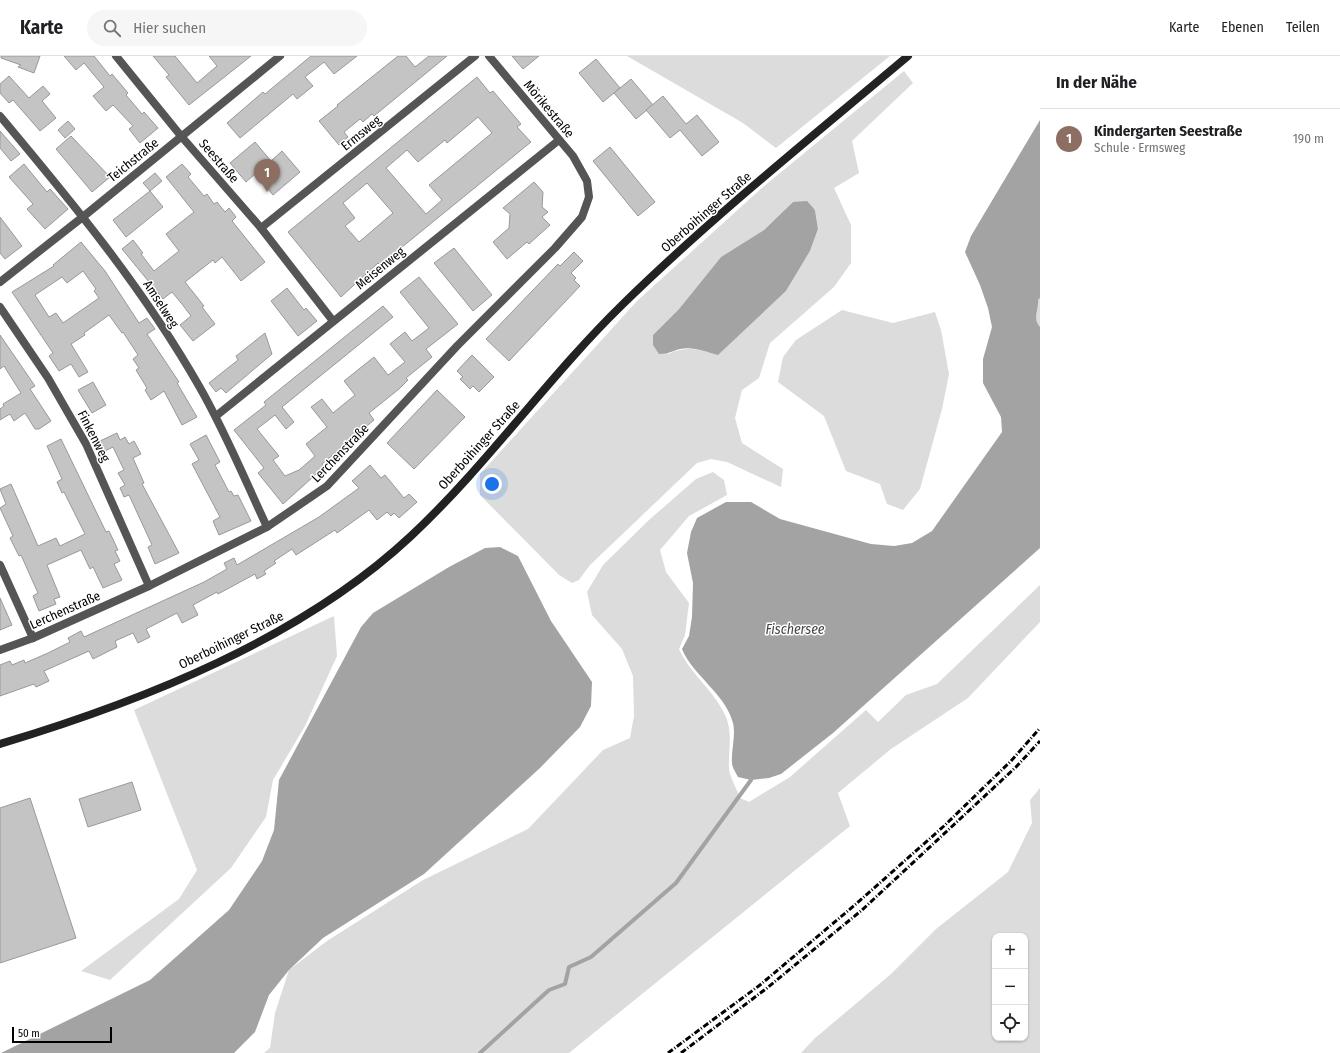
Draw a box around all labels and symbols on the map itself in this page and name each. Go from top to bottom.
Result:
street label: Mörikestraße [521,77,577,141]
street label: Ermsweg [338,112,385,154]
street label: Teichstraße [105,135,161,185]
street label: Seestraße [196,136,242,186]
pin: 1 [254,159,280,192]
street label: Oberboihinger Straße [658,169,754,255]
street label: Meisenweg [352,243,408,292]
street label: Amselweg [140,278,182,331]
street label: Oberboihinger Straße [435,397,523,493]
street label: Finkenweg [75,408,114,465]
street label: Lerchenstraße [308,421,372,485]
your location [482,474,502,494]
street label: Lerchenstraße [27,588,103,632]
street label: Oberboihinger Straße [176,608,286,672]
water label: Fischersee [766,621,825,638]
scale bar [12,1025,112,1044]

